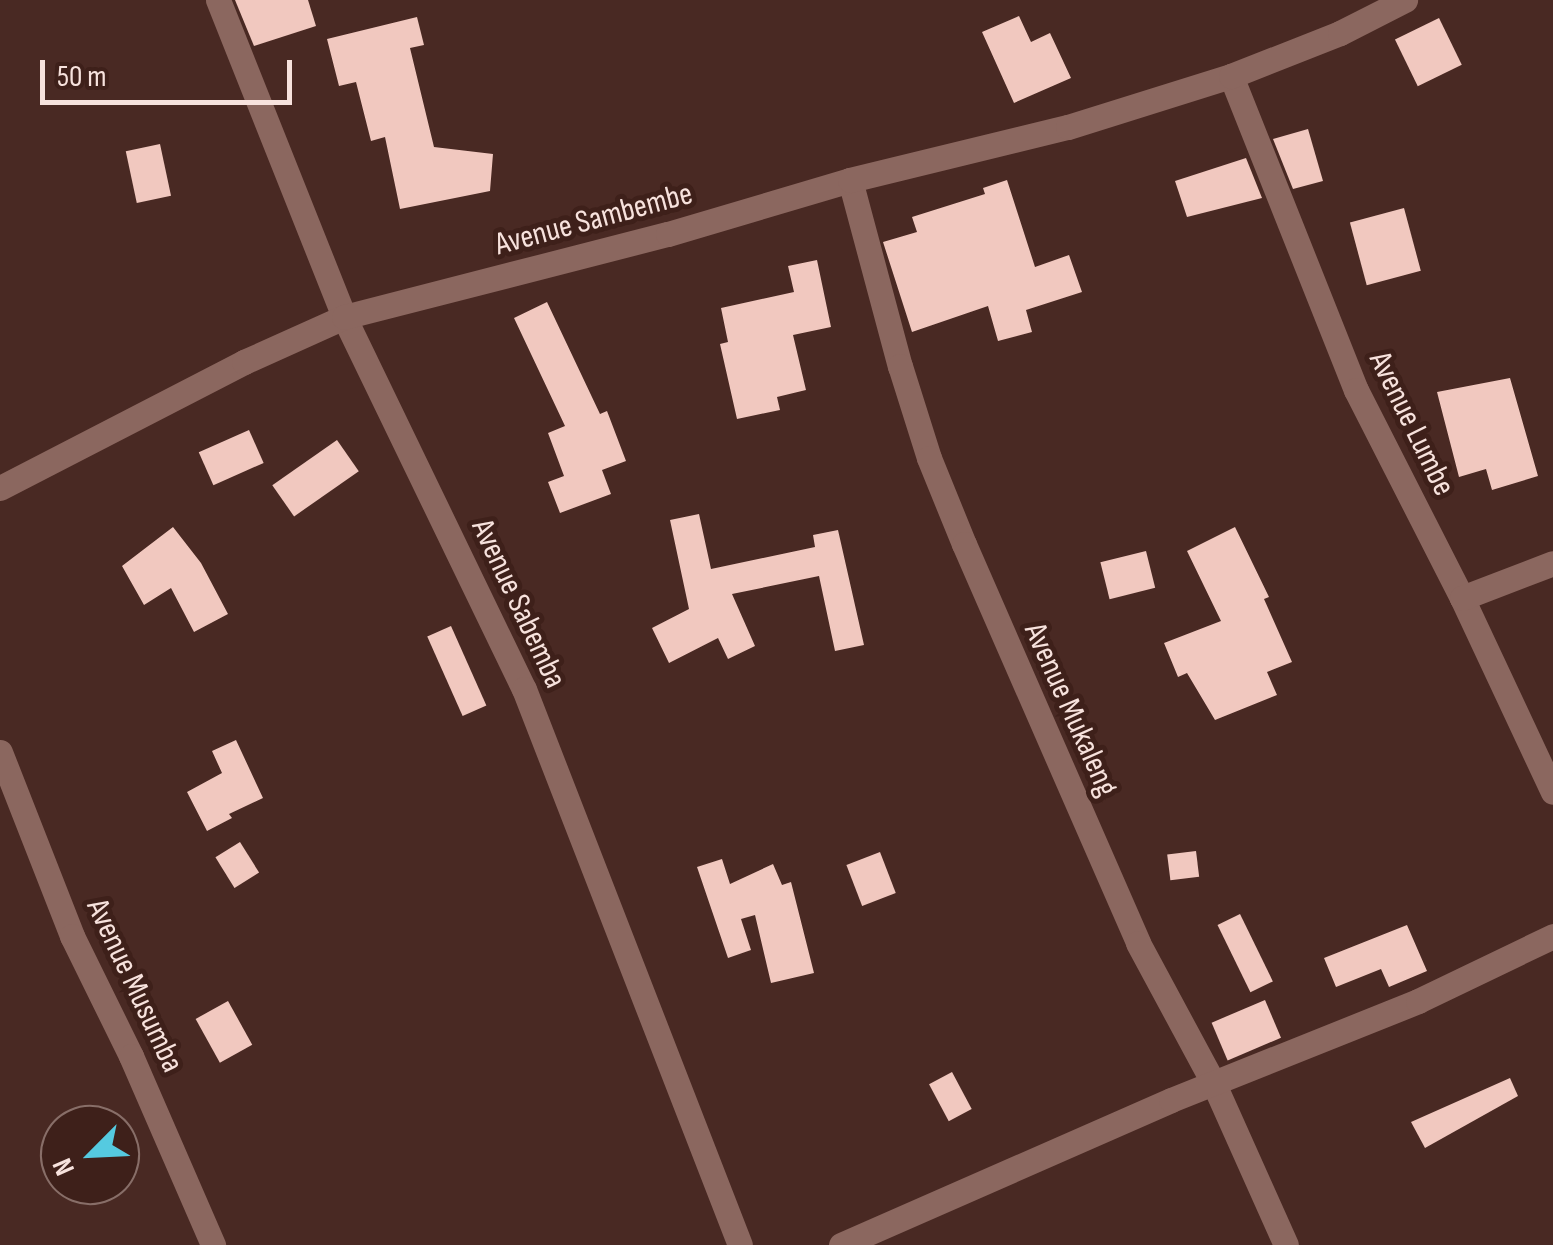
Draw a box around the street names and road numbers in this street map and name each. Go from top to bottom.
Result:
street label: Avenue Sambembe [491,175,697,265]
street label: Avenue Lumbe [1360,346,1462,502]
street label: Avenue Sabemba [462,514,574,694]
street label: Avenue Mukaleng [1015,617,1125,803]
street label: Avenue Musumba [77,893,191,1079]

